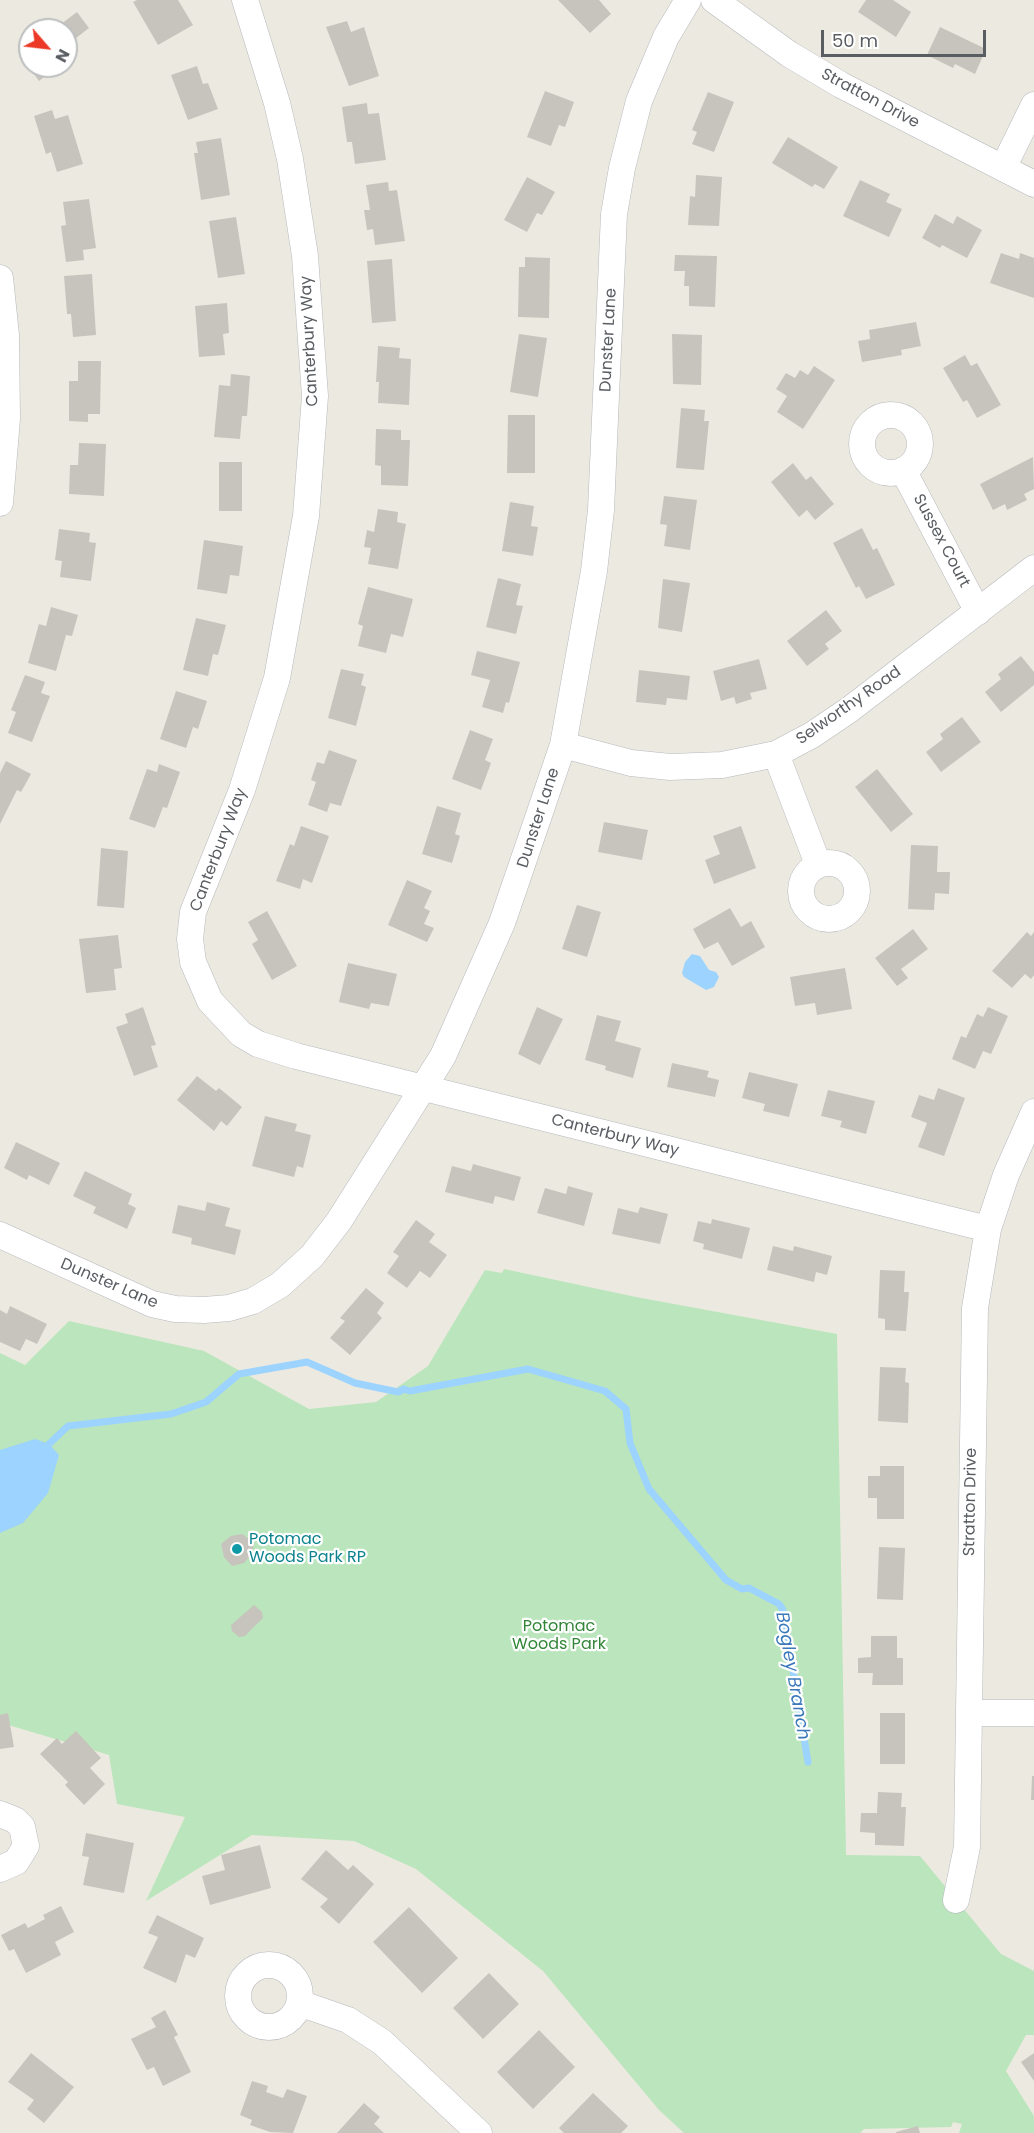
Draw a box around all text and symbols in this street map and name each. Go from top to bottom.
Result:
north arrow [18,18,78,78]
scale bar [824,18,989,56]
text: 50 m [832,28,878,53]
text: N [50,45,76,66]
street label: Stratton Drive [818,65,922,133]
street label: Canterbury Way [297,275,323,407]
street label: Dunster Lane [597,288,621,392]
street label: Sussex Court [908,491,974,591]
street label: Selworthy Road [793,663,905,749]
street label: Dunster Lane [514,766,564,870]
street label: Canterbury Way [187,785,251,915]
street label: Canterbury Way [549,1111,681,1161]
street label: Dunster Lane [57,1255,161,1313]
street label: Stratton Drive [960,1448,982,1556]
place label: Potomac Woods Park RP [249,1530,366,1568]
marker: Potomac Woods Park RP [230,1542,244,1556]
water label: Bogley Branch [770,1610,814,1742]
park label: Potomac Woods Park [512,1617,606,1655]

